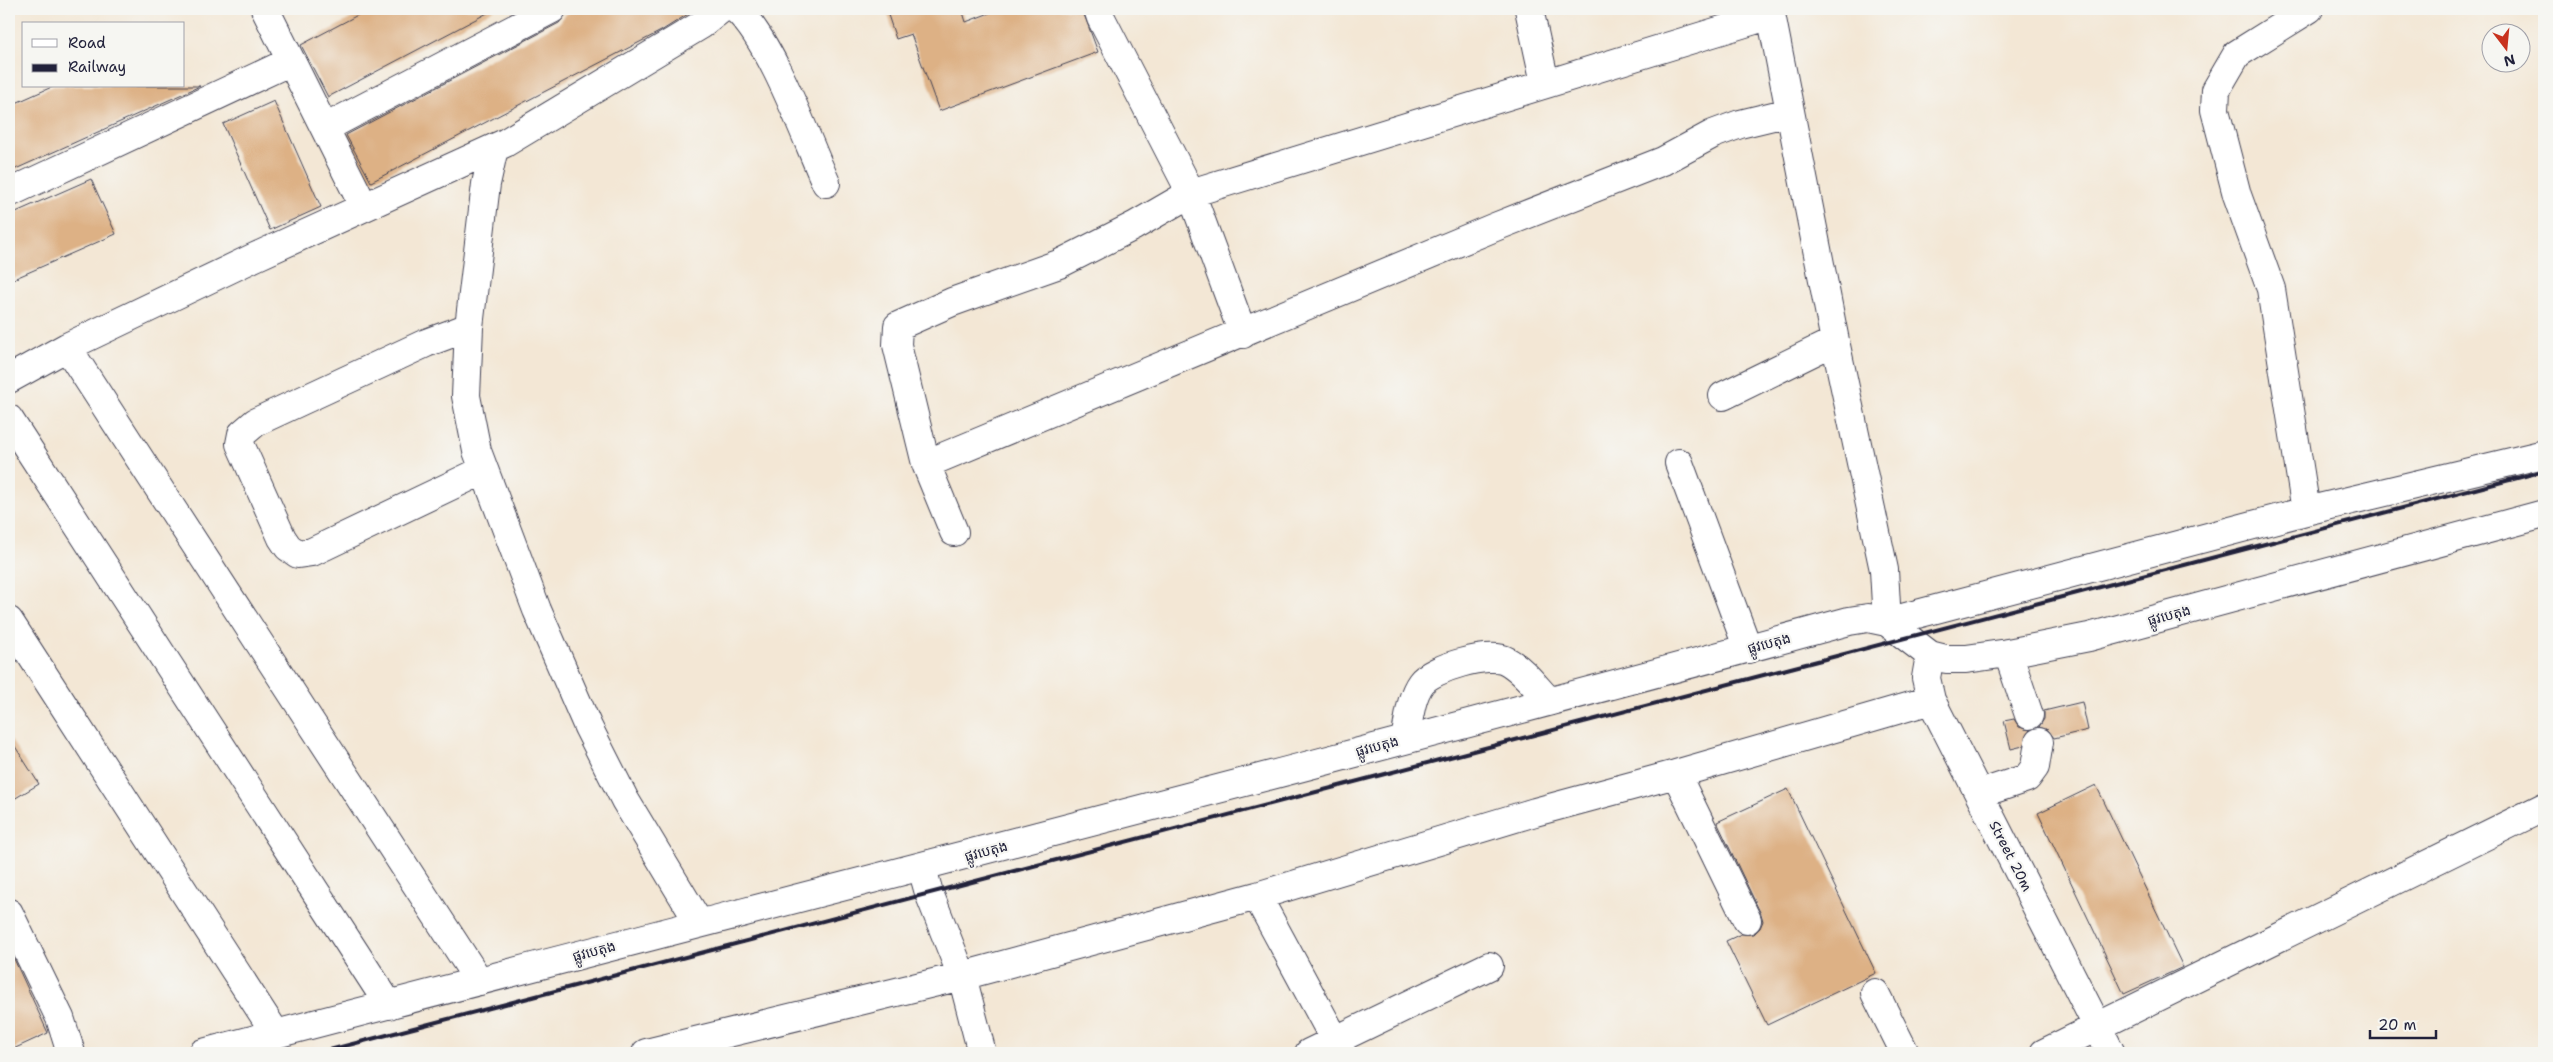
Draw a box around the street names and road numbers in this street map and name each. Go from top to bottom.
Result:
street label: ផ្លូវបេតុង [2145,601,2193,632]
street label: ផ្លូវបេតុង [1745,629,1793,660]
street label: ផ្លូវបេតុង [1353,732,1401,763]
street label: Street 20m [1986,818,2036,894]
street label: ផ្លូវបេតុង [962,837,1010,868]
street label: ផ្លូវបេតុង [570,937,618,968]

